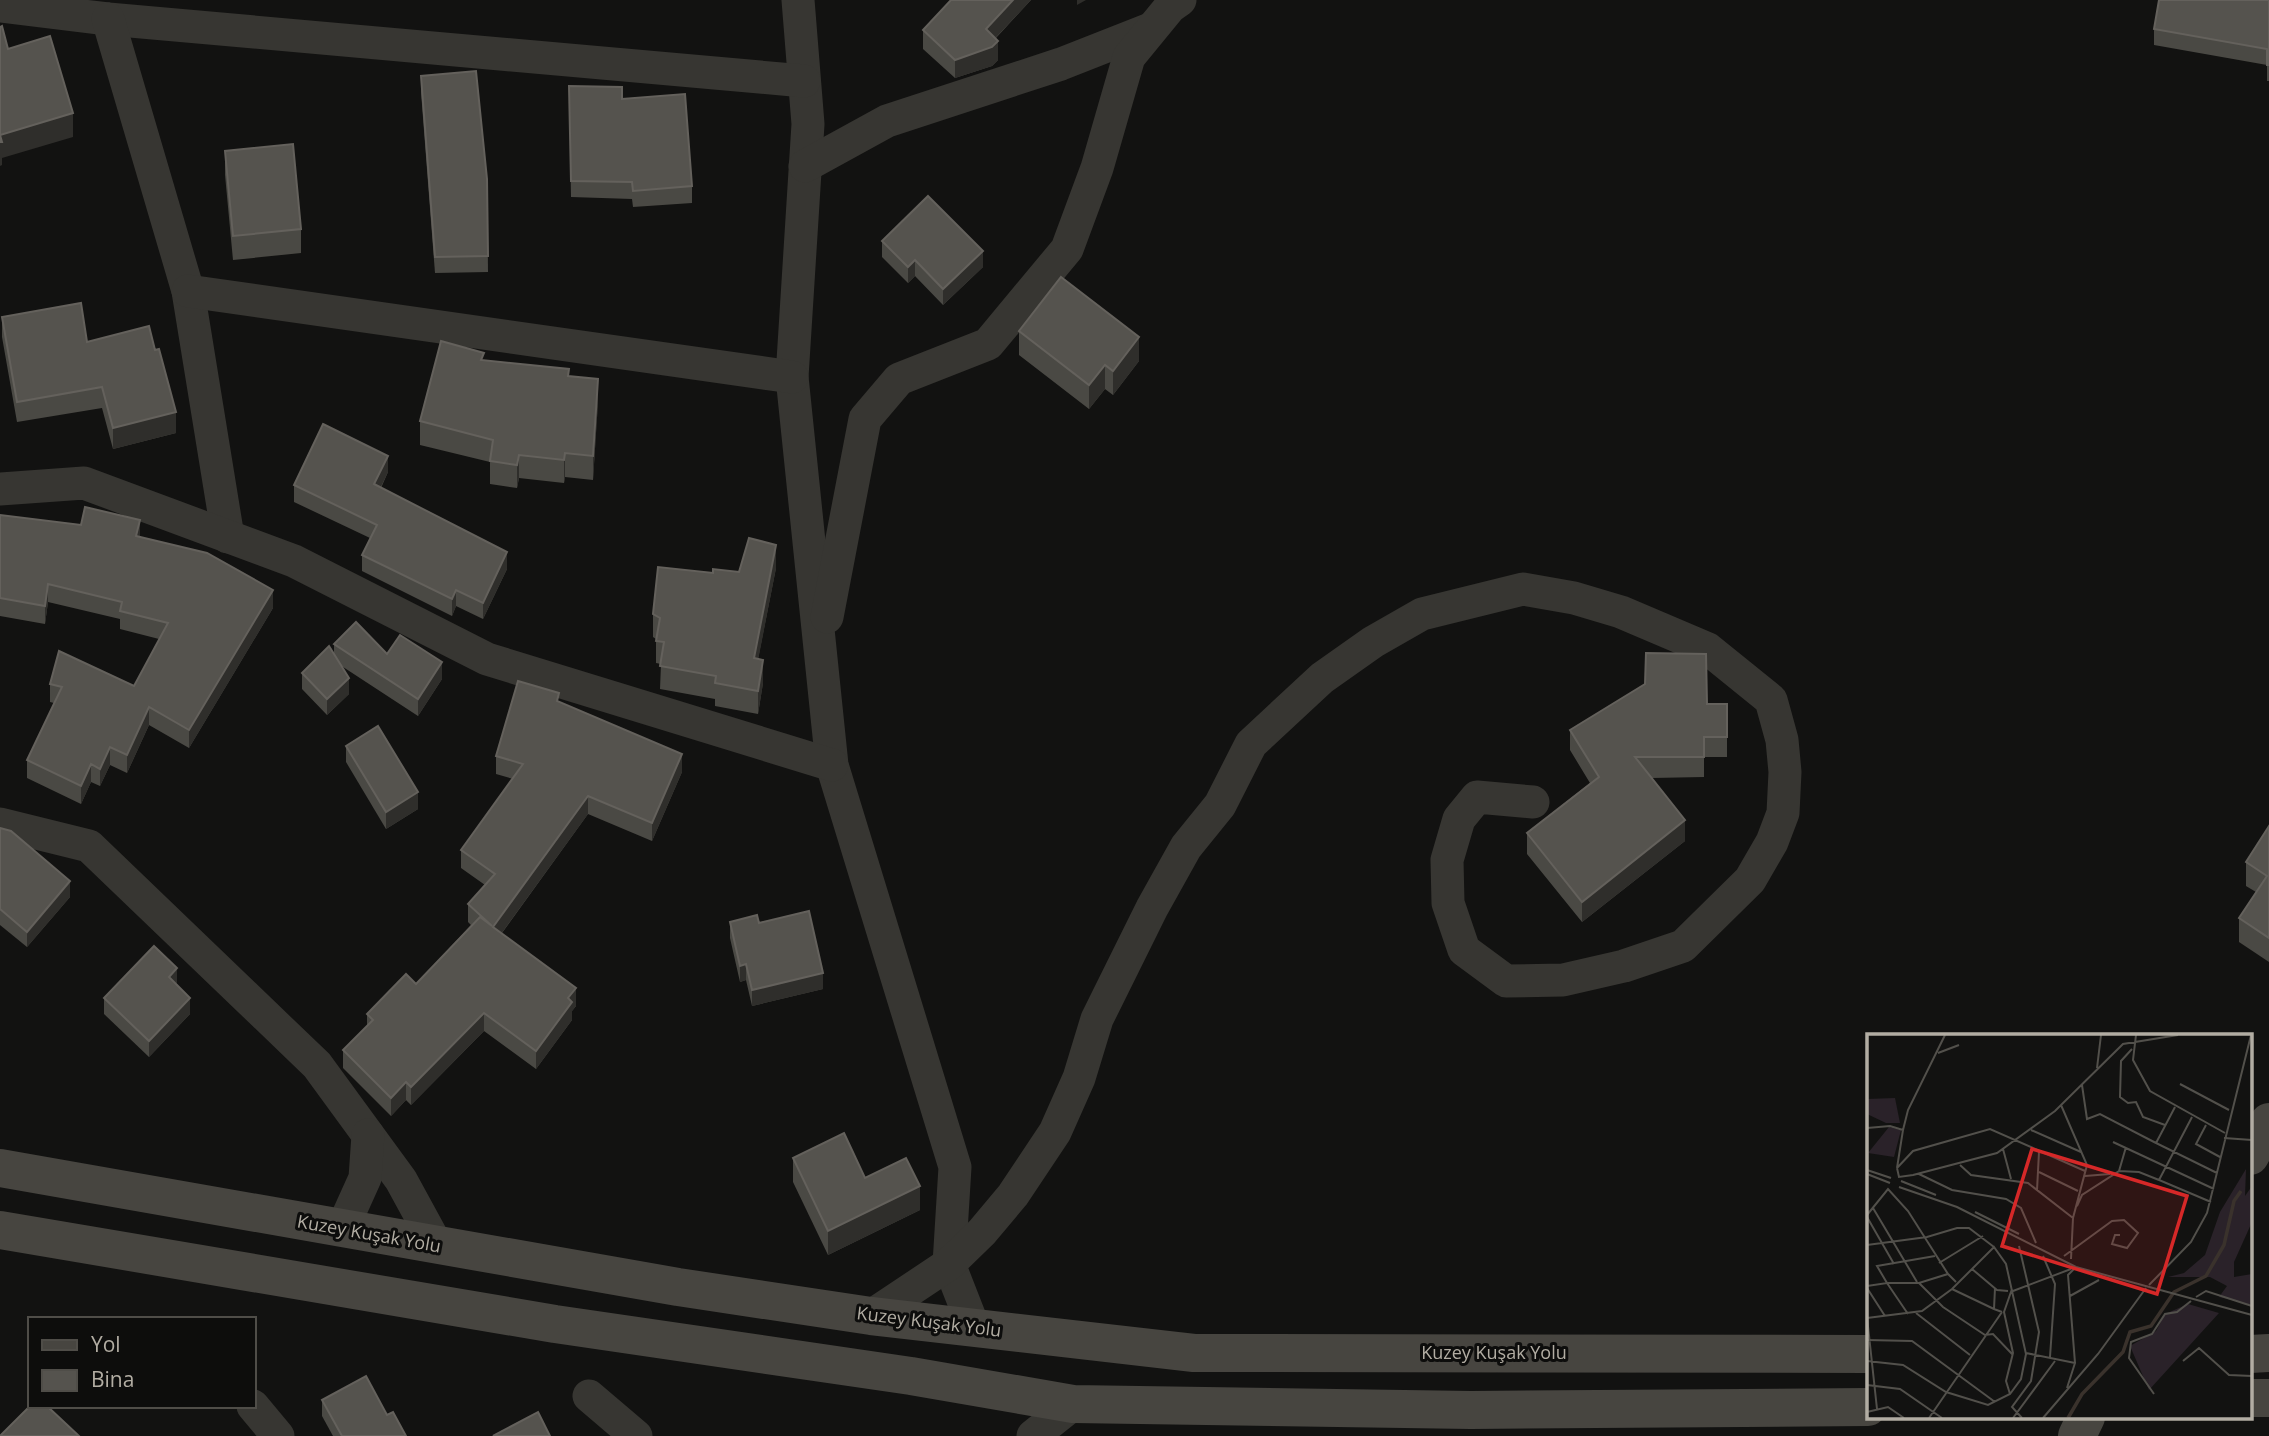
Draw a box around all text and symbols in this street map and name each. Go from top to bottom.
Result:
inset map [1867,1034,2252,1418]
street label: Kuzey Kuşak Yolu [295,1209,443,1257]
street label: Kuzey Kuşak Yolu [855,1300,1003,1342]
legend [28,1317,256,1408]
text: Yol [91,1330,121,1358]
street label: Kuzey Kuşak Yolu [1421,1340,1567,1364]
text: Bina [91,1365,134,1393]

